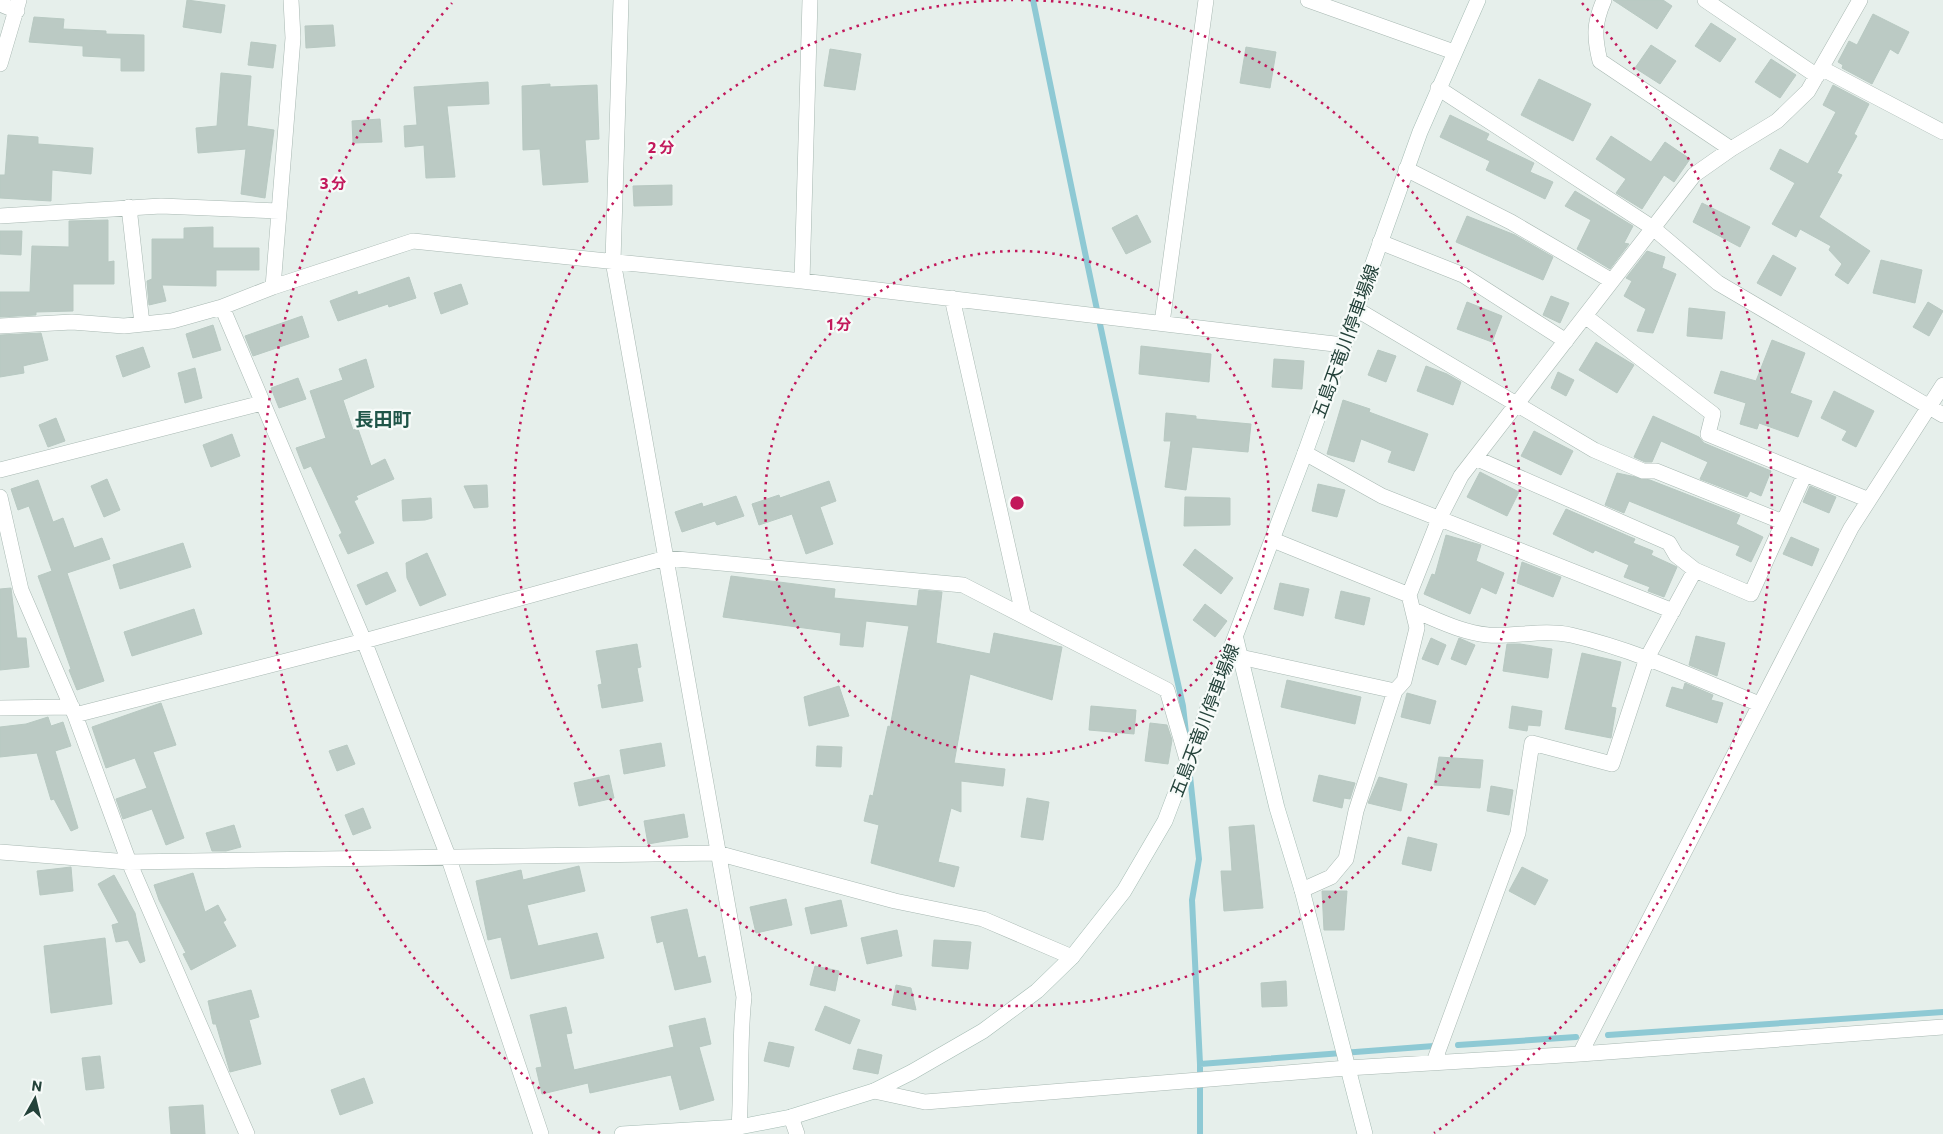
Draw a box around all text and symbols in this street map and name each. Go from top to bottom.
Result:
text: 2 分 [648,138,674,156]
text: 3 分 [320,174,346,192]
street label: 五島天竜川停車場線 [1307,261,1383,421]
text: 1 分 [827,315,851,333]
district label: 長田町 [354,407,412,430]
centre of rings [1008,494,1026,512]
street label: 五島天竜川停車場線 [1165,640,1243,800]
north arrow [10,1074,60,1124]
text: N [30,1076,43,1095]

